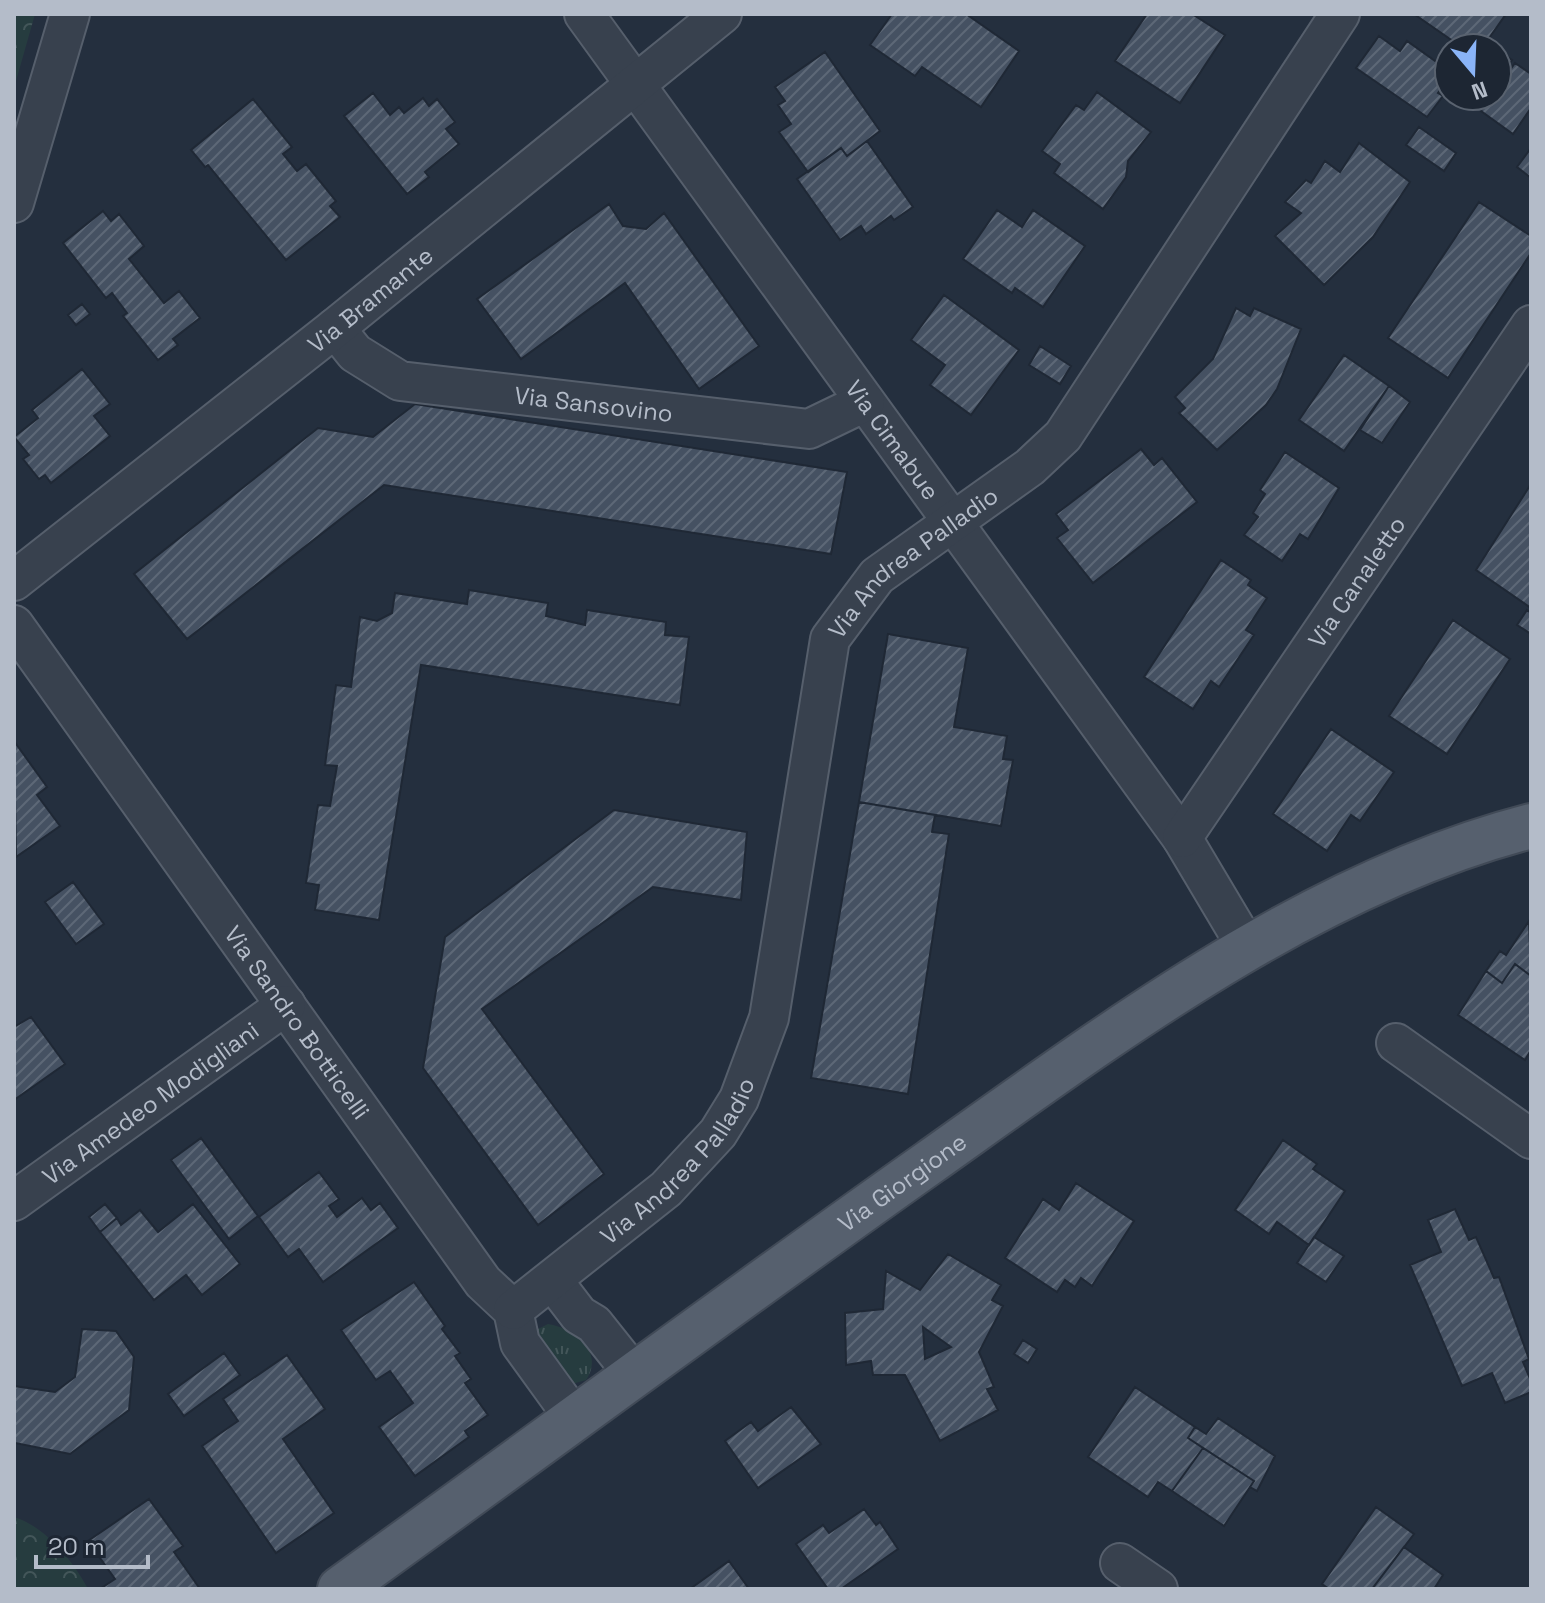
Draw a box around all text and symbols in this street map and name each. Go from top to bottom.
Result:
north arrow [1433,32,1513,112]
text: N [1468,75,1491,107]
street label: Via Bramante [301,239,439,359]
street label: Via Cimabue [839,374,947,506]
street label: Via Sansovino [513,379,675,428]
street label: Via Andrea Palladio [821,479,1004,644]
street label: Via Canaletto [1301,510,1412,653]
street label: Via Sandro Botticelli [218,919,377,1125]
street label: Via Amedeo Modigliani [36,1014,265,1191]
street label: Via Andrea Palladio [594,1073,761,1251]
street label: Via Giorgione [832,1126,972,1238]
scale bar [36,1519,148,1569]
text: 20 m [48,1531,105,1562]

